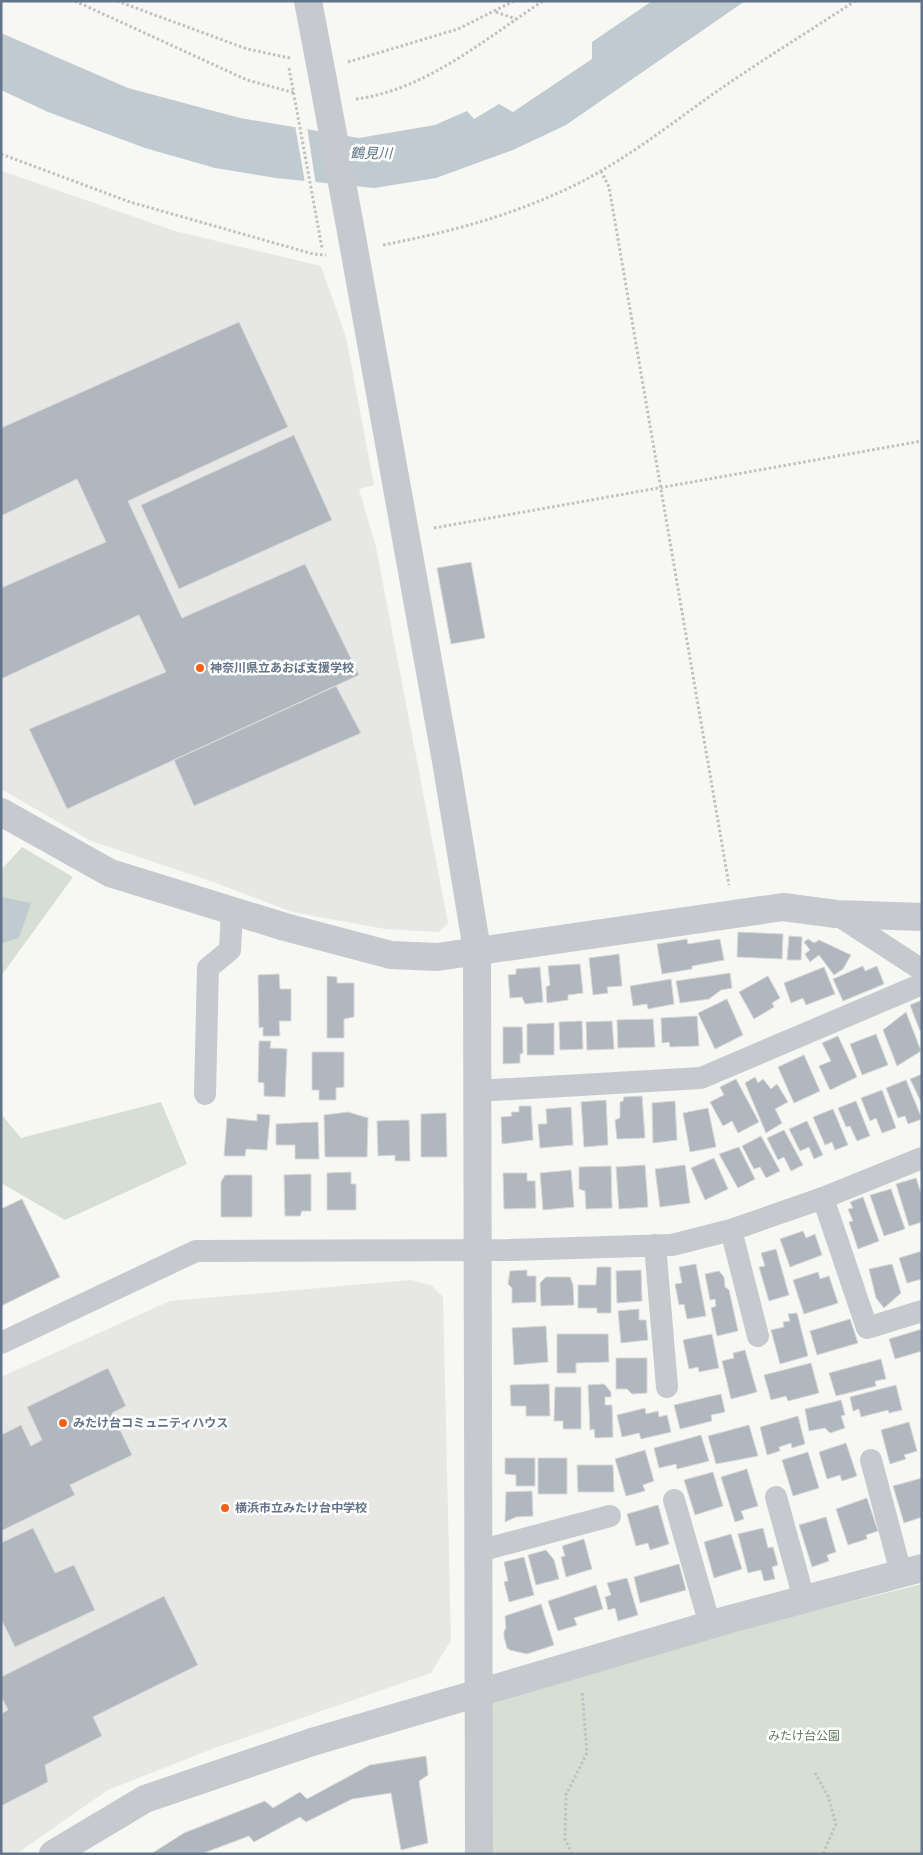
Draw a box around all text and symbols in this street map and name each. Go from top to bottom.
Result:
water label: 鶴見川 [350,144,394,162]
place label: 神奈川県立あおば支援学校 [210,660,354,675]
marker: 神奈川県立あおば支援学校 [194,662,206,674]
place label: みたけ台コミュニティハウス [73,1415,228,1430]
marker: みたけ台コミュニティハウス [57,1417,69,1429]
place label: 横浜市立みたけ台中学校 [235,1500,367,1515]
marker: 横浜市立みたけ台中学校 [219,1502,231,1514]
park label: みたけ台公園 [768,1728,840,1743]

